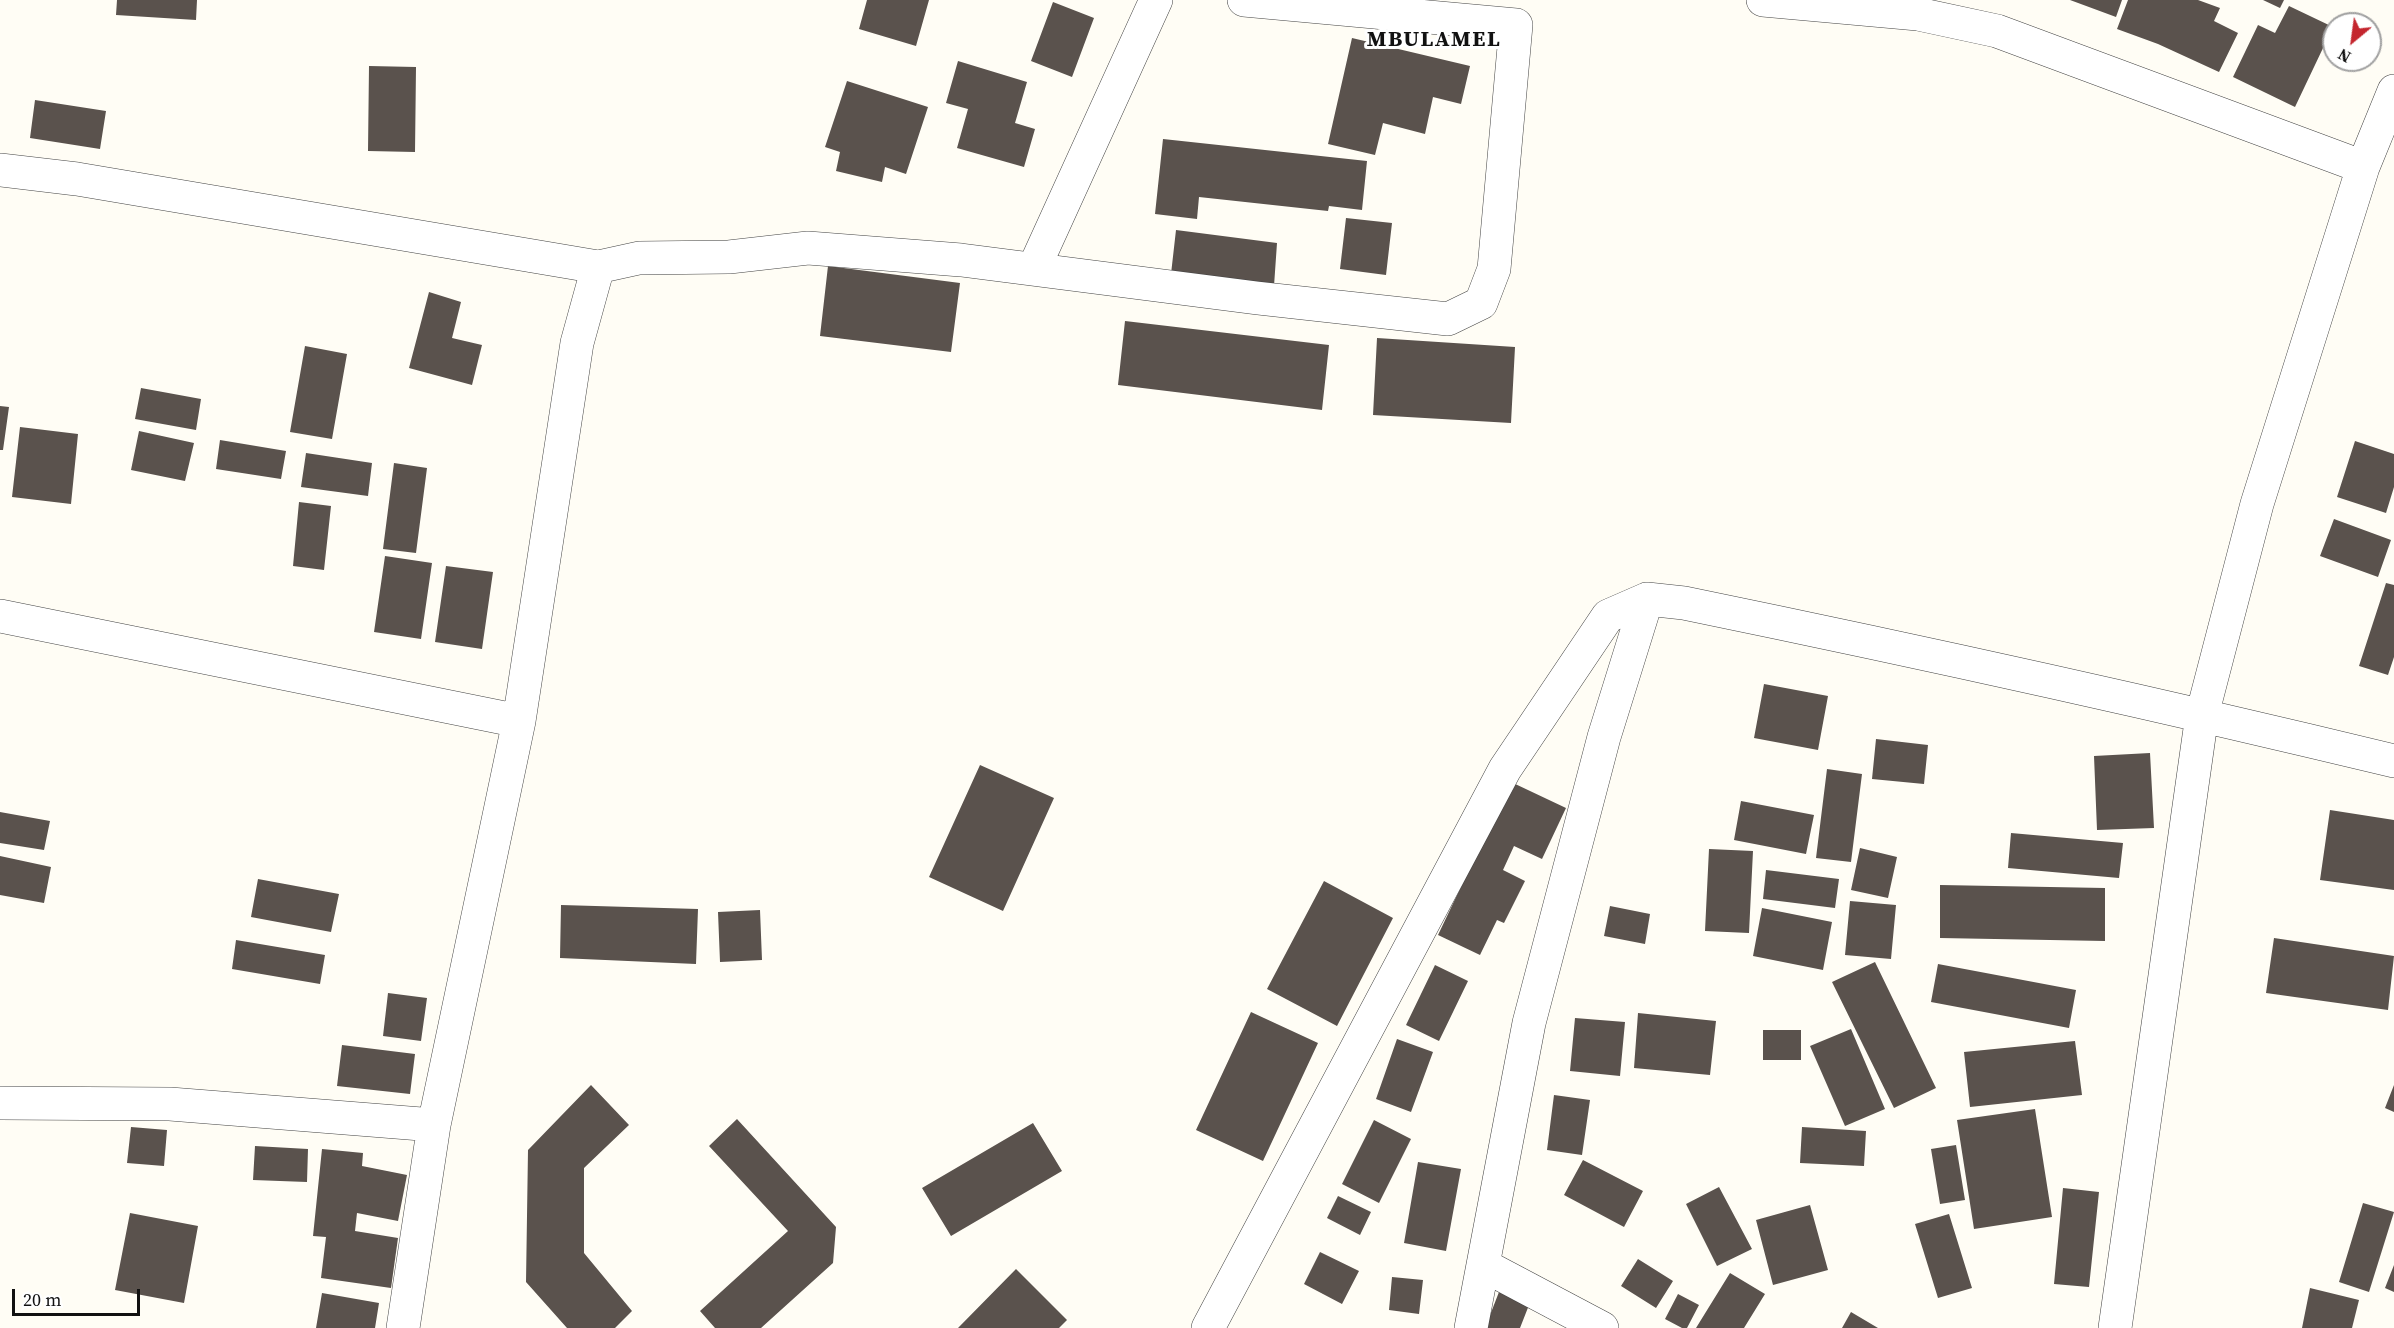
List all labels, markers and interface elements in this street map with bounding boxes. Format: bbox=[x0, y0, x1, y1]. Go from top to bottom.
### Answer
north arrow bbox=[2322, 12, 2382, 72]
district label: MBULAMEL bbox=[1367, 27, 1501, 53]
text: N bbox=[2334, 44, 2355, 68]
scale bar bbox=[15, 1277, 142, 1315]
text: 20 m bbox=[23, 1287, 61, 1312]

